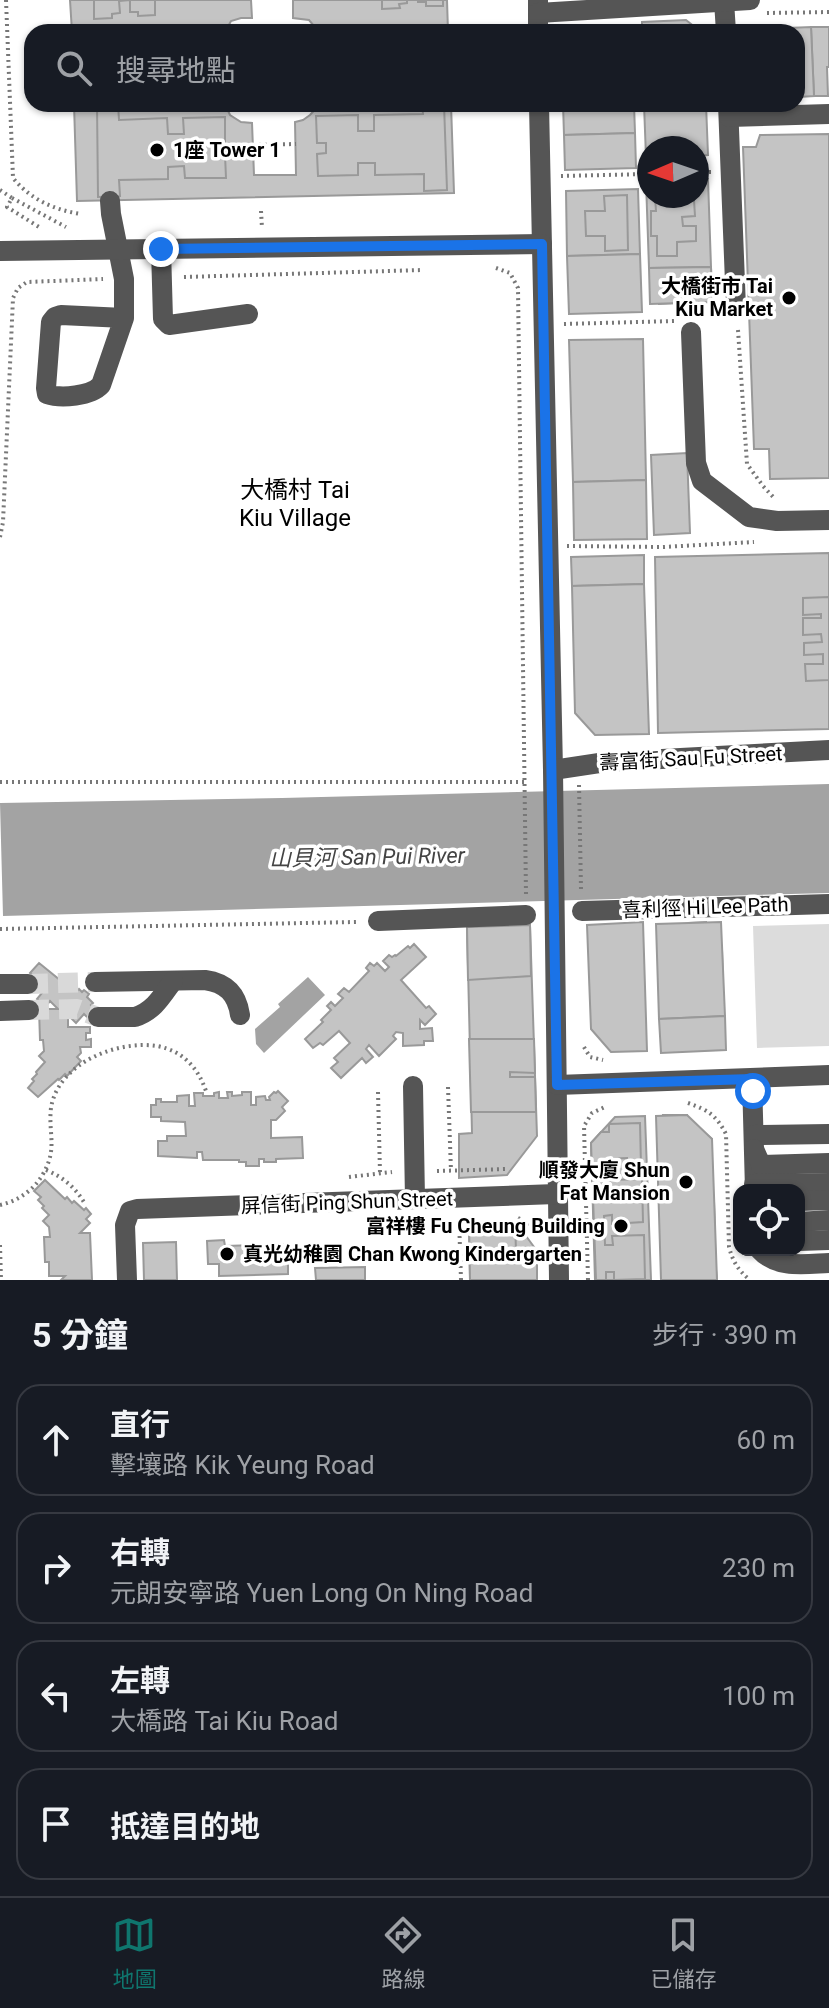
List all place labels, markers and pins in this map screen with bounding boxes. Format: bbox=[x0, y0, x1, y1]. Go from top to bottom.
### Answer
place label: 1座 Tower 1 bbox=[173, 138, 281, 162]
marker: 1座 Tower 1 bbox=[148, 141, 166, 159]
place label: 大橋街市 Tai Kiu Market bbox=[661, 274, 773, 321]
marker: 大橋街市 Tai Kiu Market bbox=[780, 289, 798, 307]
place label: 順發大廈 Shun Fat Mansion bbox=[539, 1158, 670, 1205]
marker: 順發大廈 Shun Fat Mansion bbox=[677, 1173, 695, 1191]
place label: 富祥樓 Fu Cheung Building bbox=[365, 1214, 605, 1238]
marker: 富祥樓 Fu Cheung Building bbox=[612, 1217, 630, 1235]
place label: 真光幼稚園 Chan Kwong Kindergarten bbox=[243, 1242, 582, 1266]
marker: 真光幼稚園 Chan Kwong Kindergarten bbox=[218, 1245, 236, 1263]

